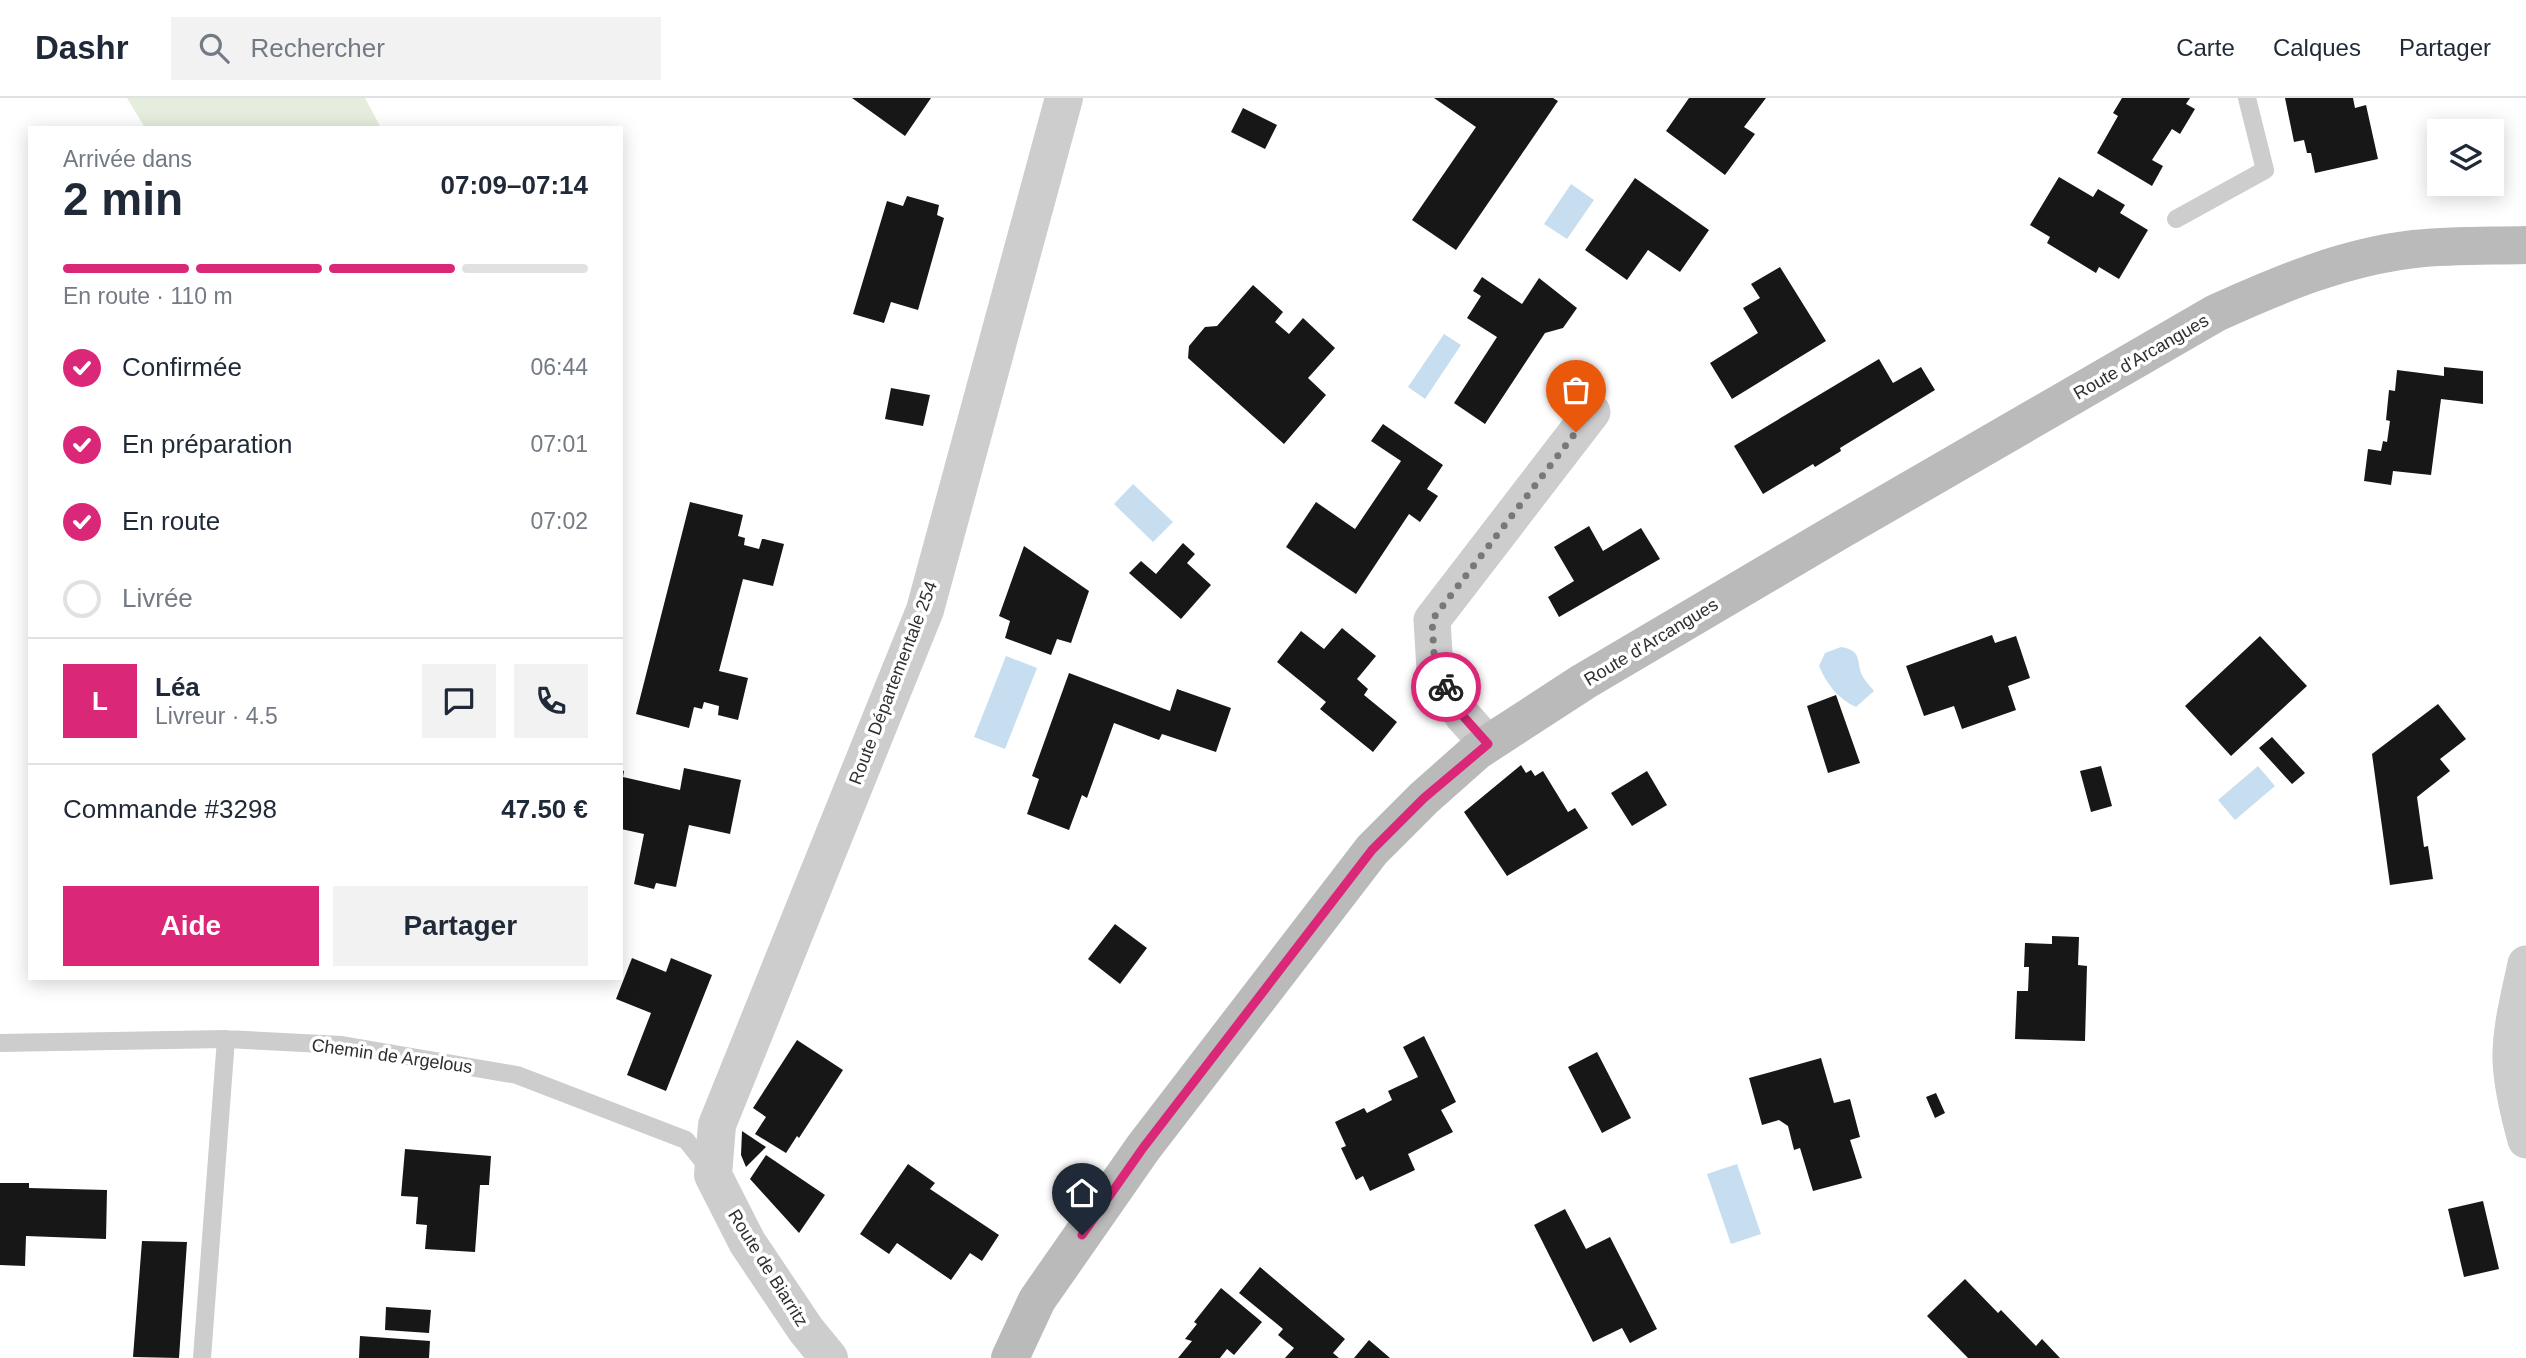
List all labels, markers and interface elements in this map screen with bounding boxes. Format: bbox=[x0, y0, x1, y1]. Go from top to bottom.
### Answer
search box bbox=[171, 17, 661, 80]
text: Dashr bbox=[35, 29, 129, 66]
icon: search bbox=[195, 29, 233, 67]
text: Rechercher bbox=[251, 33, 385, 63]
text: Carte bbox=[2176, 34, 2235, 61]
text: Calques bbox=[2273, 34, 2361, 61]
text: Partager bbox=[2399, 34, 2491, 61]
map controls bbox=[2427, 119, 2504, 196]
button: layers bbox=[2427, 119, 2504, 196]
text: Arrivée dans bbox=[63, 146, 192, 172]
text: 07:09–07:14 bbox=[441, 170, 588, 200]
text: 2 min bbox=[63, 173, 183, 225]
text: En route · 110 m bbox=[63, 283, 233, 309]
street label: Route d'Arcangues bbox=[2070, 310, 2212, 404]
icon: check bbox=[63, 349, 101, 387]
text: Confirmée bbox=[122, 352, 242, 382]
text: 06:44 bbox=[530, 354, 588, 380]
pin bbox=[1546, 360, 1606, 432]
icon: bag bbox=[1557, 371, 1595, 409]
icon: check bbox=[63, 426, 101, 464]
text: En préparation bbox=[122, 429, 293, 459]
text: 07:01 bbox=[530, 431, 588, 457]
icon: check bbox=[63, 503, 101, 541]
text: En route bbox=[122, 506, 220, 536]
text: 07:02 bbox=[530, 508, 588, 534]
street label: Route Départementale 254 bbox=[845, 579, 941, 787]
text: Livrée bbox=[122, 583, 193, 613]
street label: Route d'Arcangues bbox=[1580, 594, 1722, 690]
courier bbox=[1411, 652, 1481, 722]
button: chat bbox=[422, 664, 496, 738]
button: phone bbox=[514, 664, 588, 738]
icon: bike bbox=[1427, 668, 1465, 706]
text: Léa bbox=[155, 672, 200, 702]
text: L bbox=[92, 686, 108, 716]
text: Livreur · 4.5 bbox=[155, 703, 278, 729]
text: Commande #3298 bbox=[63, 794, 277, 824]
text: 47.50 € bbox=[501, 794, 588, 824]
button: Aide bbox=[63, 886, 319, 966]
button: Partager bbox=[333, 886, 588, 966]
street label: Chemin de Argelous bbox=[310, 1035, 474, 1077]
pin bbox=[1052, 1163, 1112, 1235]
icon: home bbox=[1063, 1174, 1101, 1212]
street label: Route de Biarritz bbox=[724, 1206, 812, 1330]

